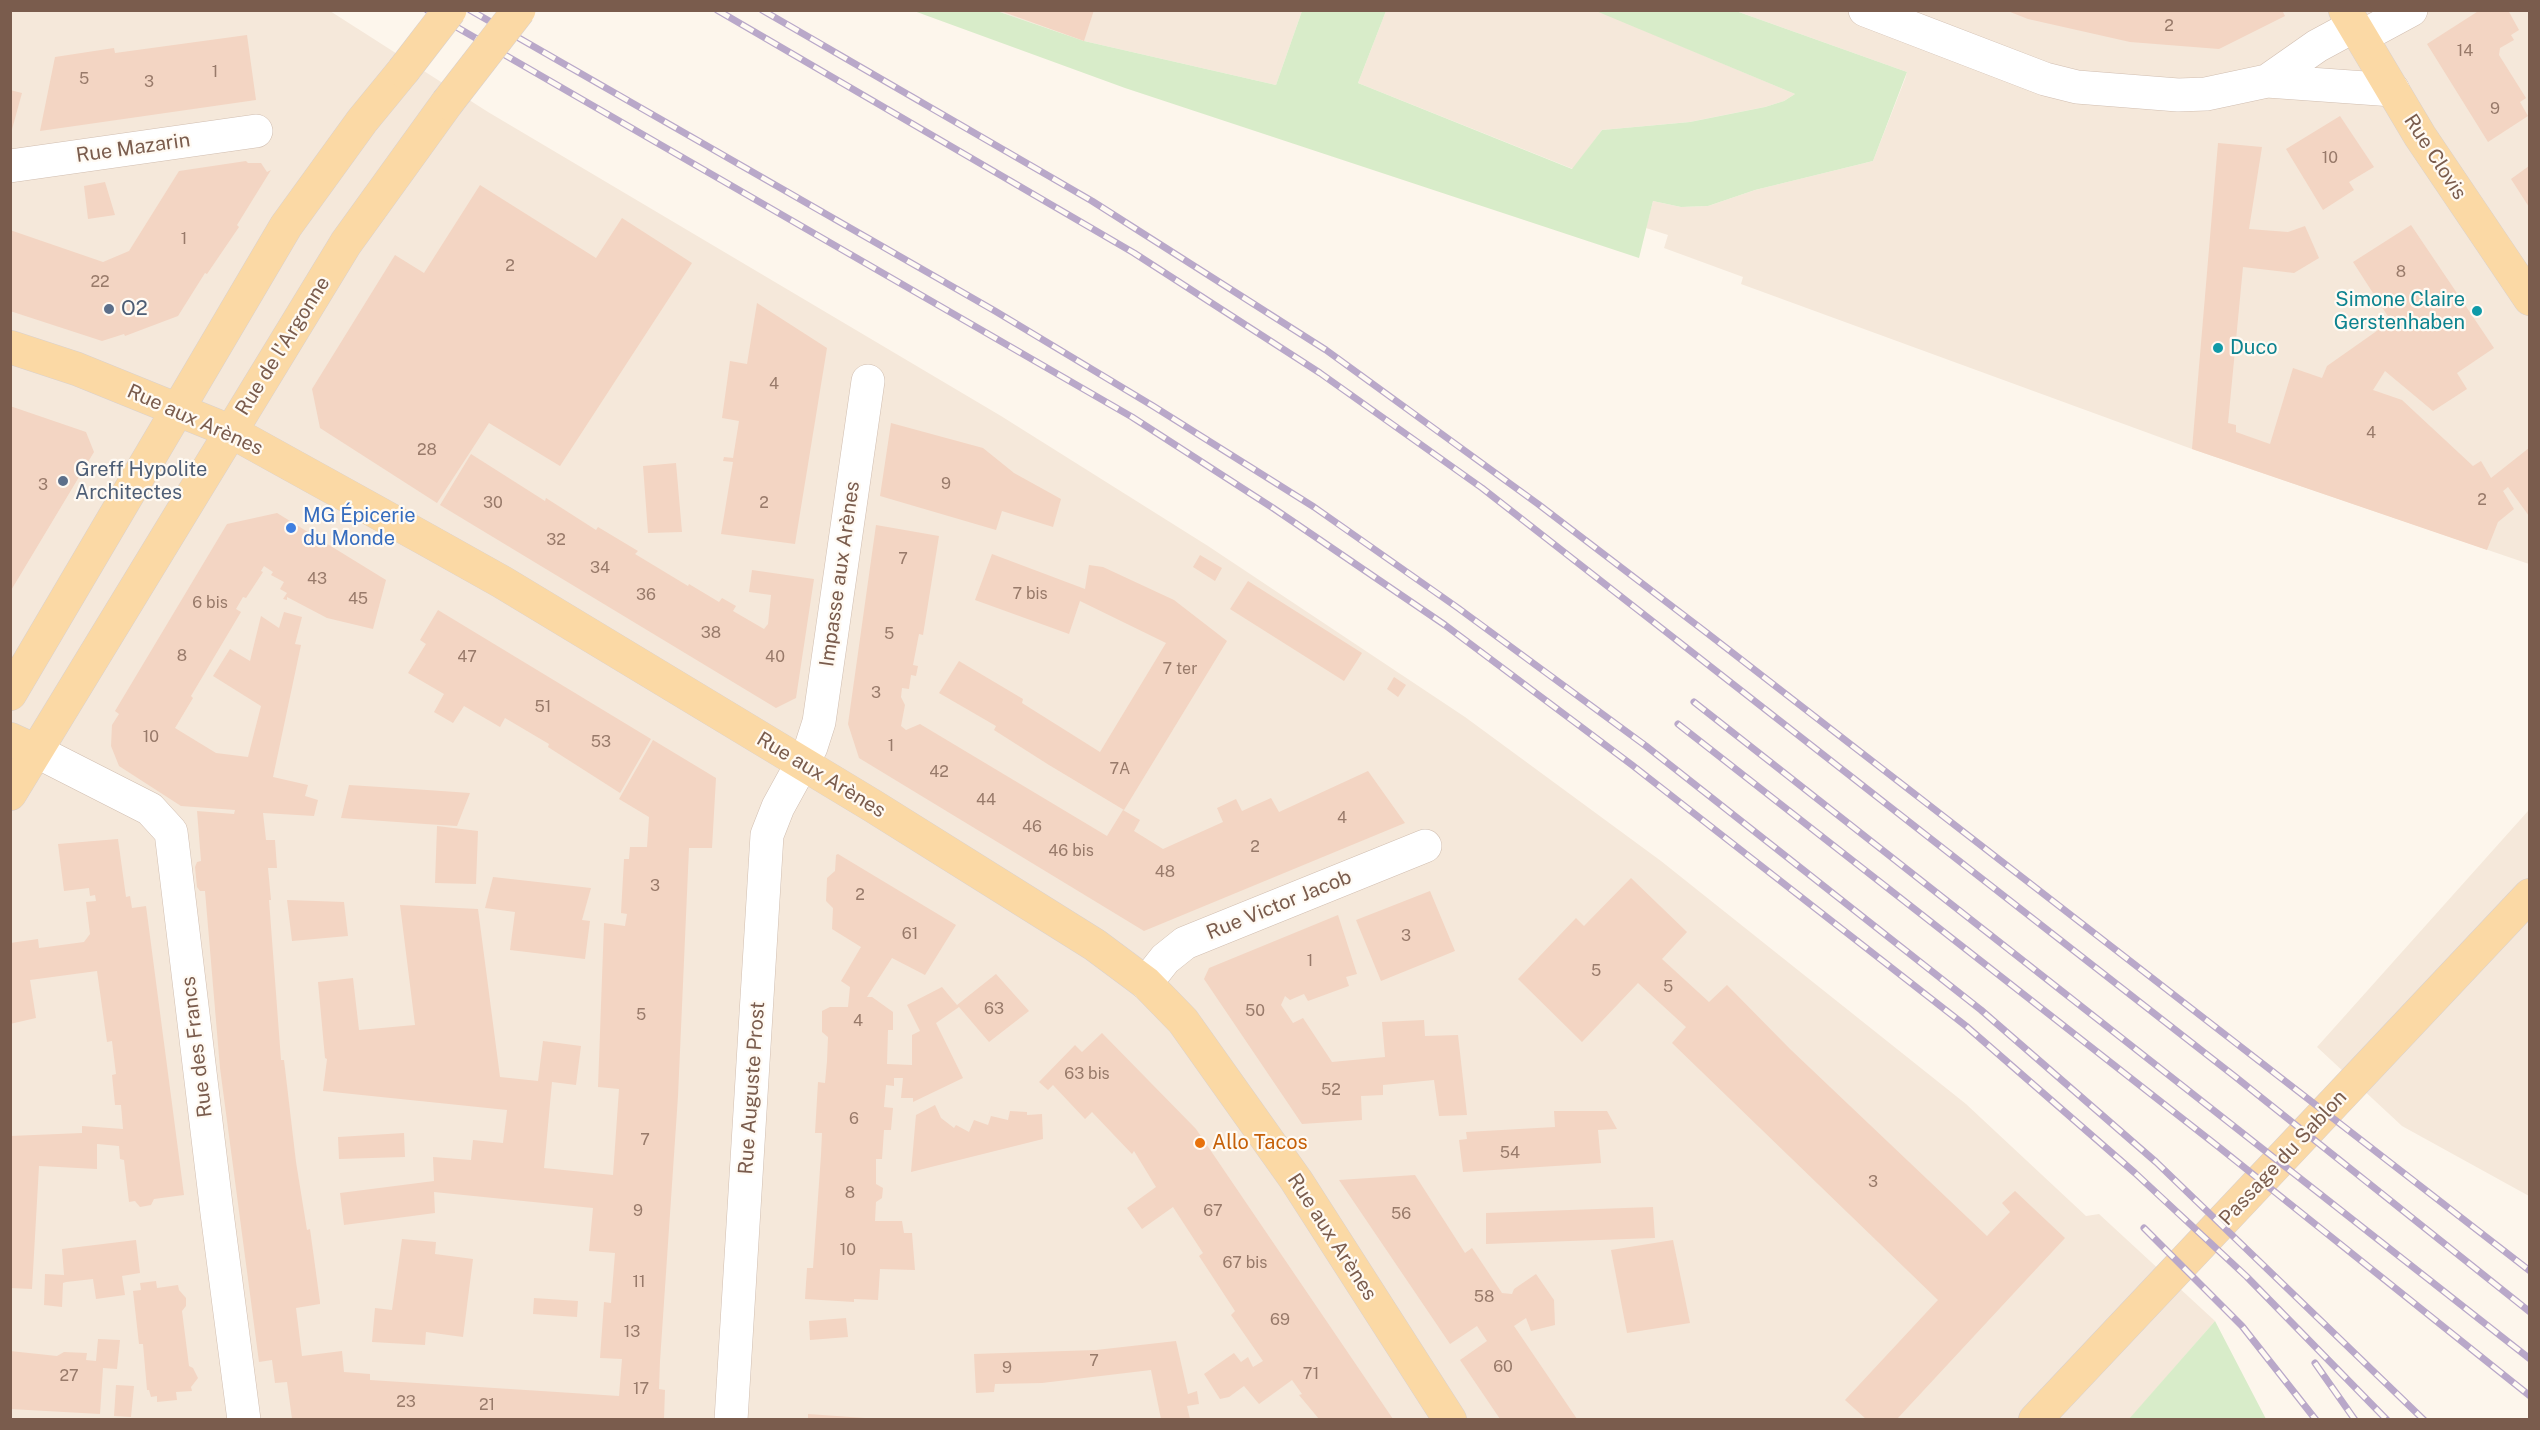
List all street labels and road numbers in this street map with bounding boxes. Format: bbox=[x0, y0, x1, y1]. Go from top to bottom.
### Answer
street label: Rue Clovis bbox=[2399, 110, 2471, 204]
street label: Rue Mazarin bbox=[74, 128, 192, 168]
street label: Rue de l'Argonne bbox=[231, 272, 335, 420]
street label: Rue aux Arènes bbox=[123, 379, 267, 461]
street label: Impasse aux Arènes bbox=[815, 480, 865, 668]
street label: Rue aux Arènes bbox=[752, 727, 890, 823]
street label: Rue Victor Jacob bbox=[1203, 865, 1355, 945]
street label: Rue des Francs bbox=[176, 975, 218, 1119]
street label: Rue Auguste Prost bbox=[734, 1001, 770, 1175]
street label: Passage du Sablon bbox=[2214, 1085, 2352, 1231]
street label: Rue aux Arènes bbox=[1282, 1169, 1382, 1305]

